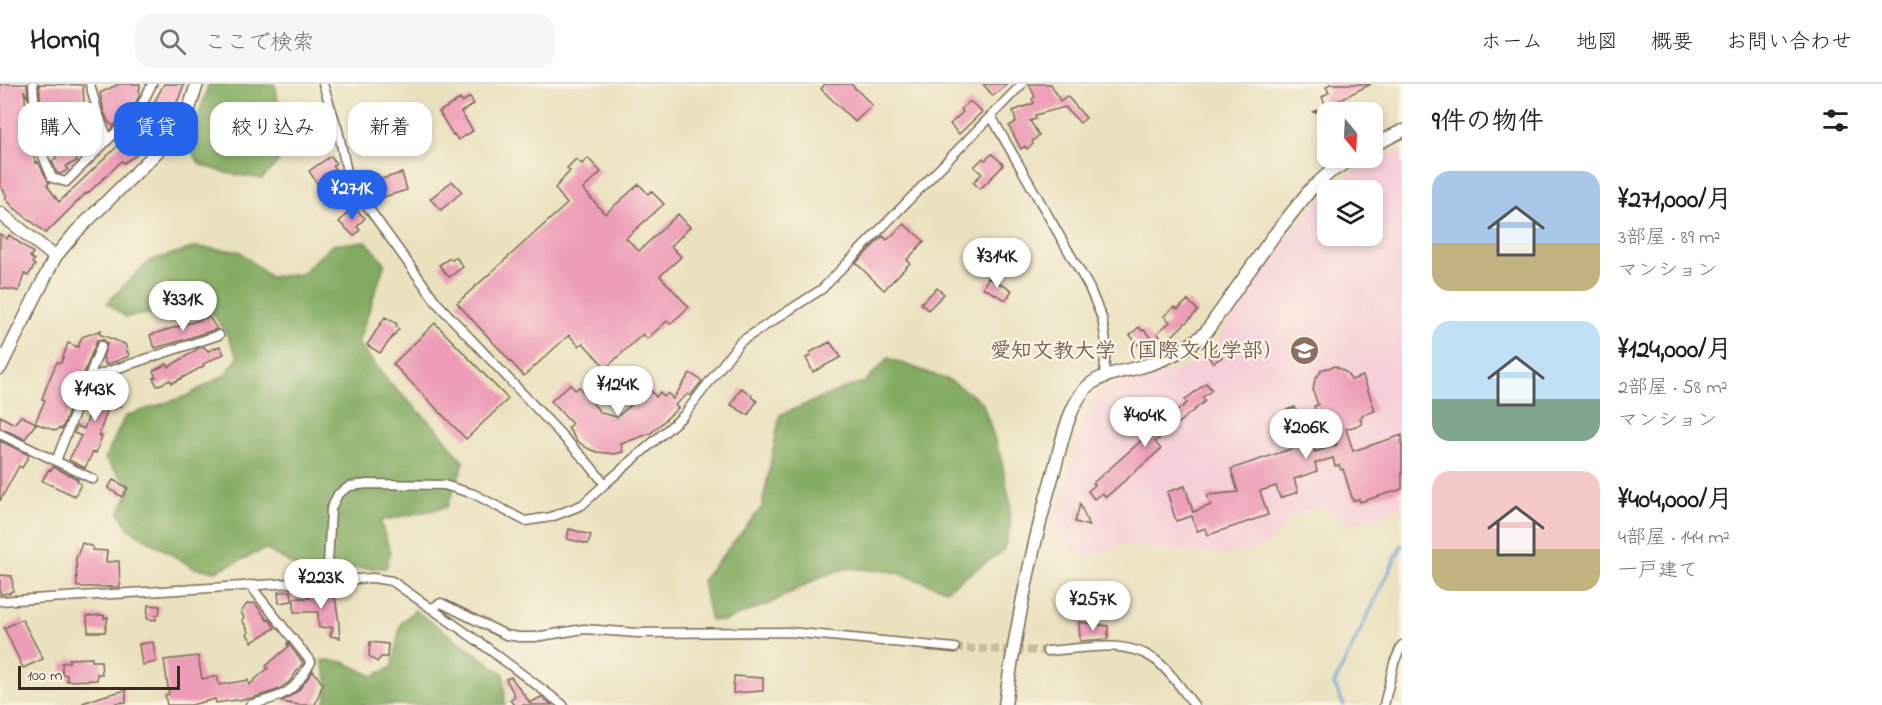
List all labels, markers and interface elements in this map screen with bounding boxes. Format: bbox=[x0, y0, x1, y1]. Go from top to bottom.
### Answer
search box bbox=[135, 14, 555, 68]
text: Homiq bbox=[30, 21, 99, 62]
icon: search bbox=[156, 25, 189, 58]
text: ここで検索 bbox=[204, 28, 314, 60]
text: ホーム bbox=[1481, 28, 1543, 58]
text: 地図 bbox=[1576, 28, 1618, 58]
text: 概要 bbox=[1651, 28, 1693, 58]
text: お問い合わせ bbox=[1726, 28, 1852, 58]
chip: 購入 bbox=[18, 102, 102, 156]
chip: 賃貸 bbox=[114, 102, 198, 156]
chip: 絞り込み bbox=[210, 102, 336, 156]
chip: 新着 bbox=[348, 102, 432, 156]
north arrow bbox=[1317, 102, 1383, 168]
map controls bbox=[1317, 102, 1383, 246]
text: 9件の物件 bbox=[1432, 104, 1544, 142]
icon: filters bbox=[1819, 104, 1852, 137]
pin: ¥271K bbox=[310, 170, 394, 221]
text: ¥271K bbox=[331, 175, 373, 204]
button: layers bbox=[1317, 180, 1383, 246]
text: ¥271,000/月 bbox=[1618, 182, 1732, 220]
icon: home bbox=[1480, 195, 1552, 267]
text: 3部屋 · 89 m² bbox=[1618, 224, 1721, 253]
pin: ¥314K bbox=[955, 238, 1039, 289]
text: ¥314K bbox=[977, 243, 1017, 272]
text: マンション bbox=[1618, 257, 1717, 286]
pin: ¥331K bbox=[141, 281, 225, 332]
text: ¥331K bbox=[163, 286, 203, 315]
text: ¥124,000/月 bbox=[1618, 332, 1732, 370]
school or university icon: 愛知文教大学（国際文化学部） bbox=[1289, 334, 1321, 366]
place label: 愛知文教大学（国際文化学部） bbox=[990, 337, 1284, 367]
icon: home bbox=[1480, 345, 1552, 417]
pin: ¥124K bbox=[576, 366, 660, 417]
pin: ¥143K bbox=[53, 371, 137, 422]
text: ¥124K bbox=[597, 371, 639, 400]
text: 2部屋 · 58 m² bbox=[1618, 374, 1728, 403]
text: ¥143K bbox=[75, 376, 115, 405]
pin: ¥404K bbox=[1103, 397, 1187, 448]
text: ¥404K bbox=[1124, 402, 1166, 431]
text: マンション bbox=[1618, 407, 1717, 436]
pin: ¥206K bbox=[1264, 409, 1348, 460]
text: ¥206K bbox=[1284, 414, 1328, 443]
text: ¥404,000/月 bbox=[1618, 482, 1733, 520]
icon: home bbox=[1480, 495, 1552, 567]
text: 4部屋 · 144 m² bbox=[1618, 524, 1730, 553]
text: 一戸建て bbox=[1618, 557, 1698, 586]
pin: ¥223K bbox=[279, 559, 363, 610]
text: ¥223K bbox=[298, 564, 344, 593]
pin: ¥257K bbox=[1051, 581, 1135, 632]
text: ¥257K bbox=[1069, 586, 1117, 615]
scale bar bbox=[18, 663, 180, 690]
text: 100 m bbox=[27, 664, 62, 688]

